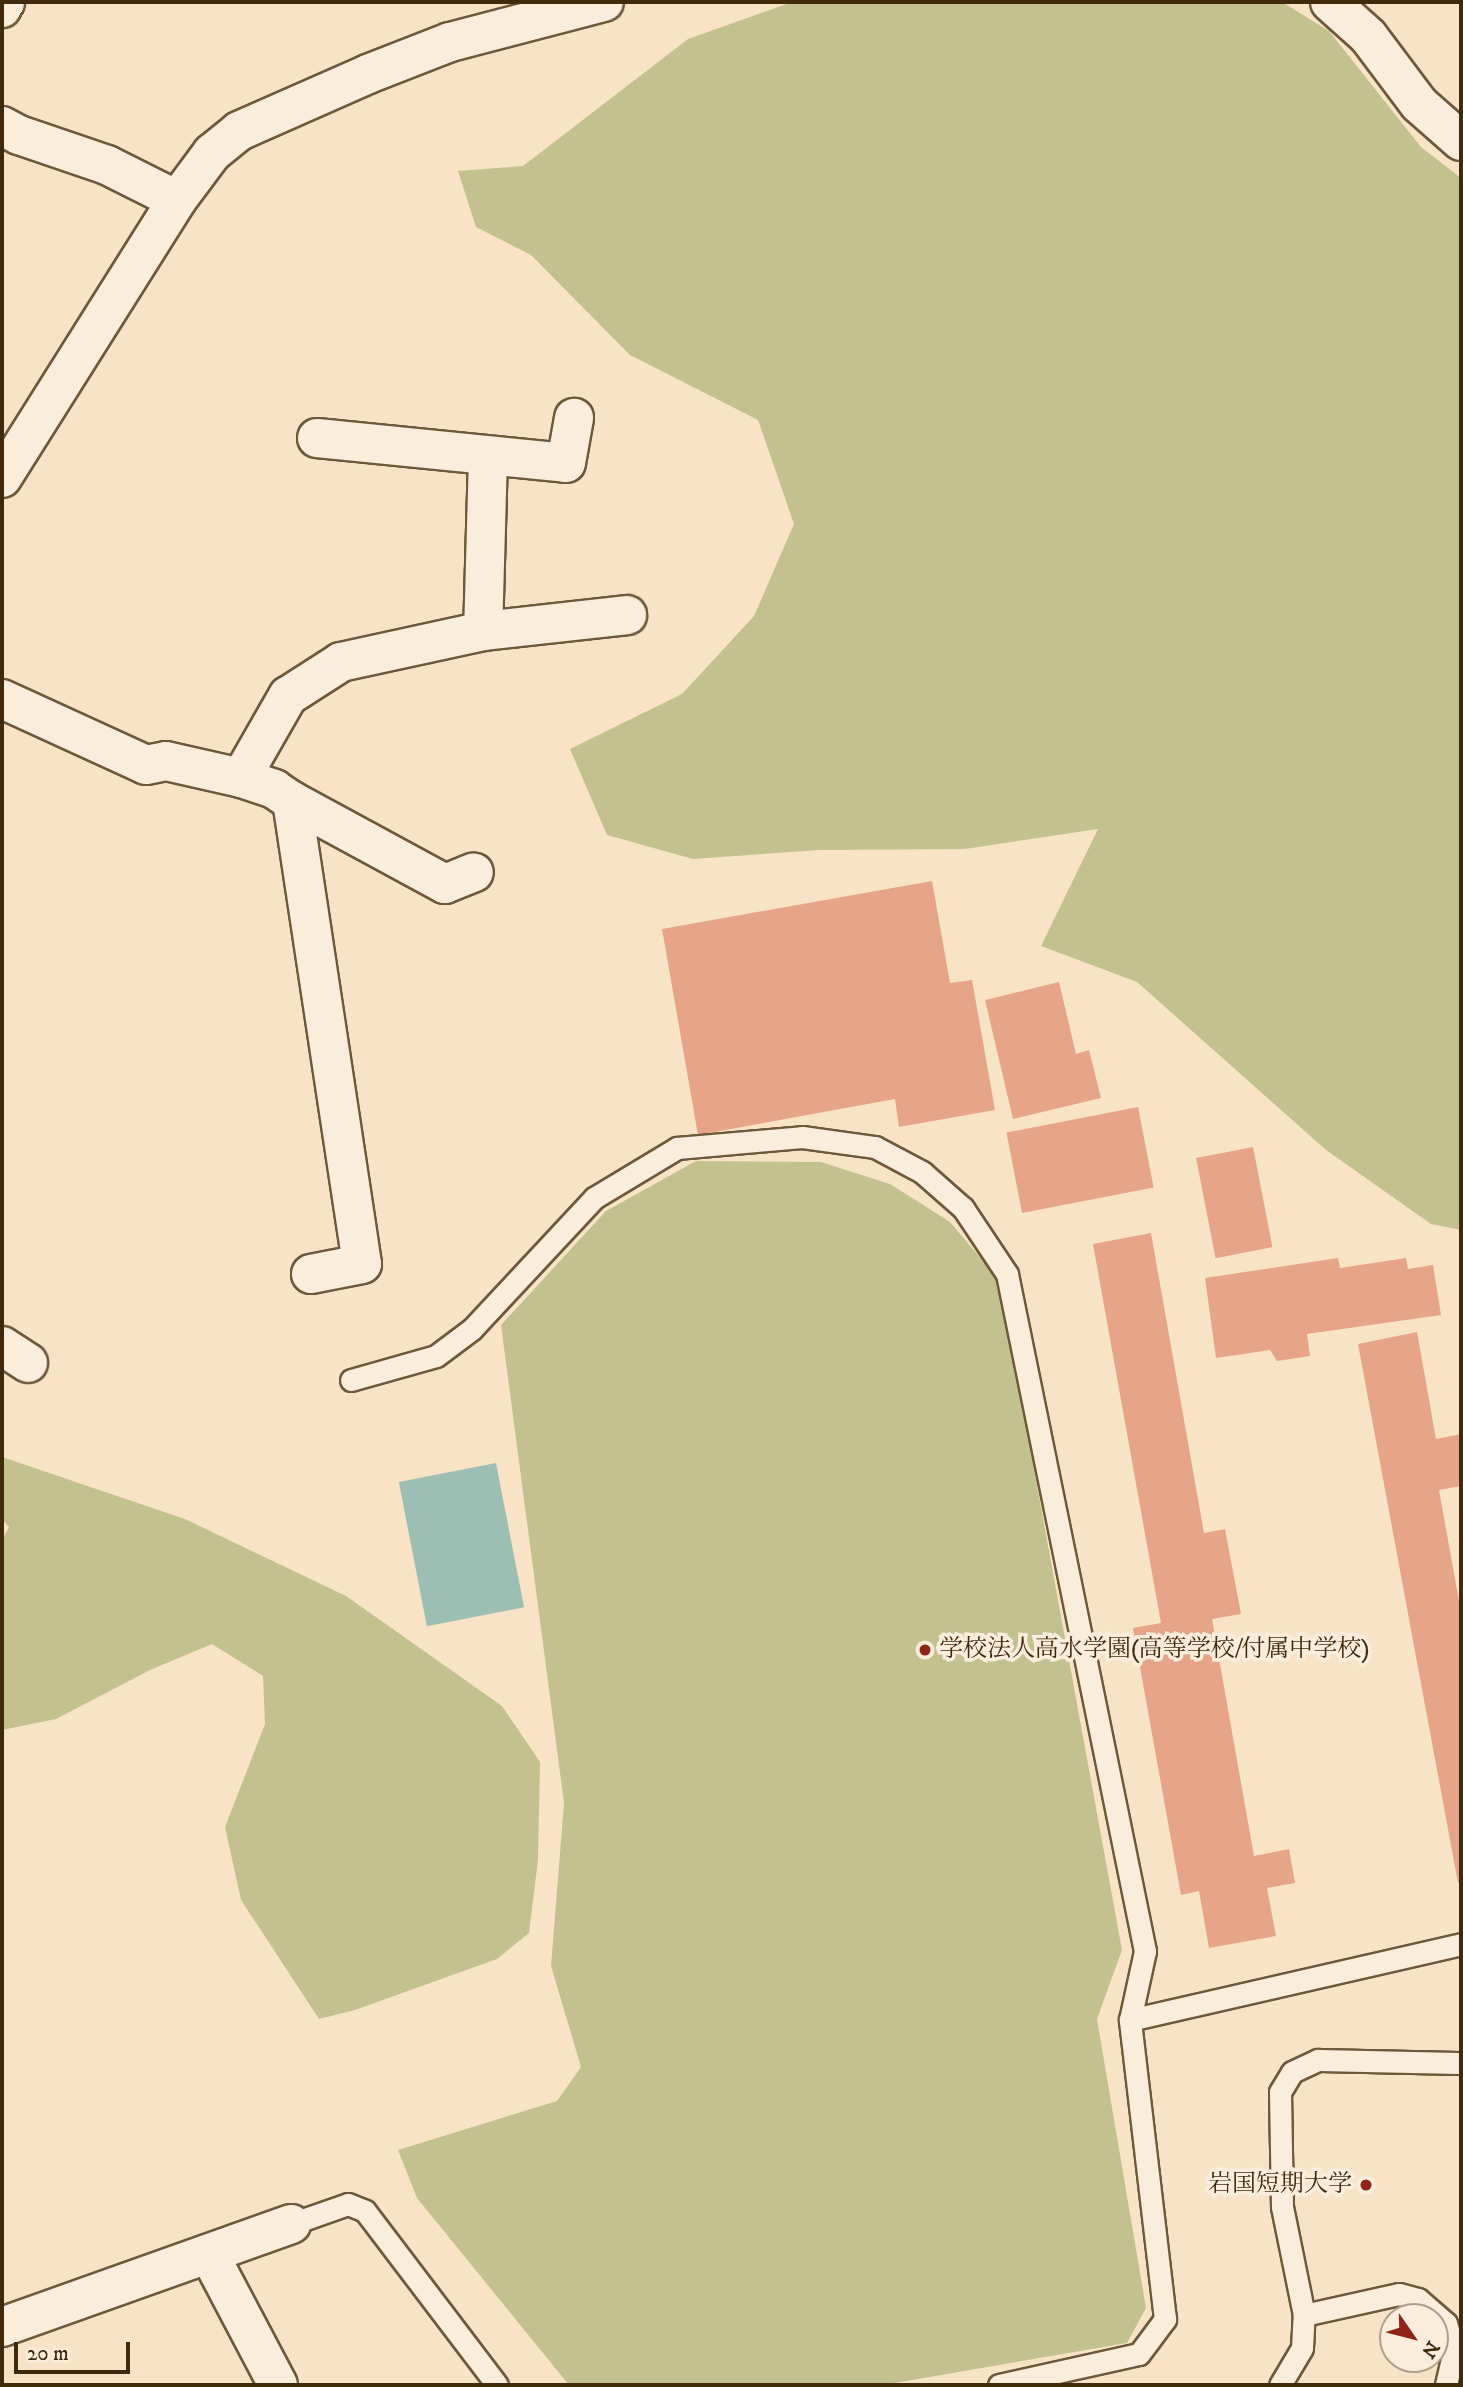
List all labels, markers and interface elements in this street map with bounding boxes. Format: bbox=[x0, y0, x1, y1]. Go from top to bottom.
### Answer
place label: 学校法人高水学園(高等学校/付属中学校) bbox=[939, 1636, 1370, 1664]
marker: 学校法人高水学園(高等学校/付属中学校) bbox=[917, 1642, 933, 1658]
place label: 岩国短期大学 bbox=[1208, 2171, 1352, 2199]
marker: 岩国短期大学 bbox=[1358, 2177, 1374, 2193]
north arrow bbox=[1379, 2303, 1449, 2373]
scale bar bbox=[18, 2328, 133, 2372]
text: N bbox=[1416, 2336, 1444, 2362]
text: 20 m bbox=[27, 2341, 69, 2367]

